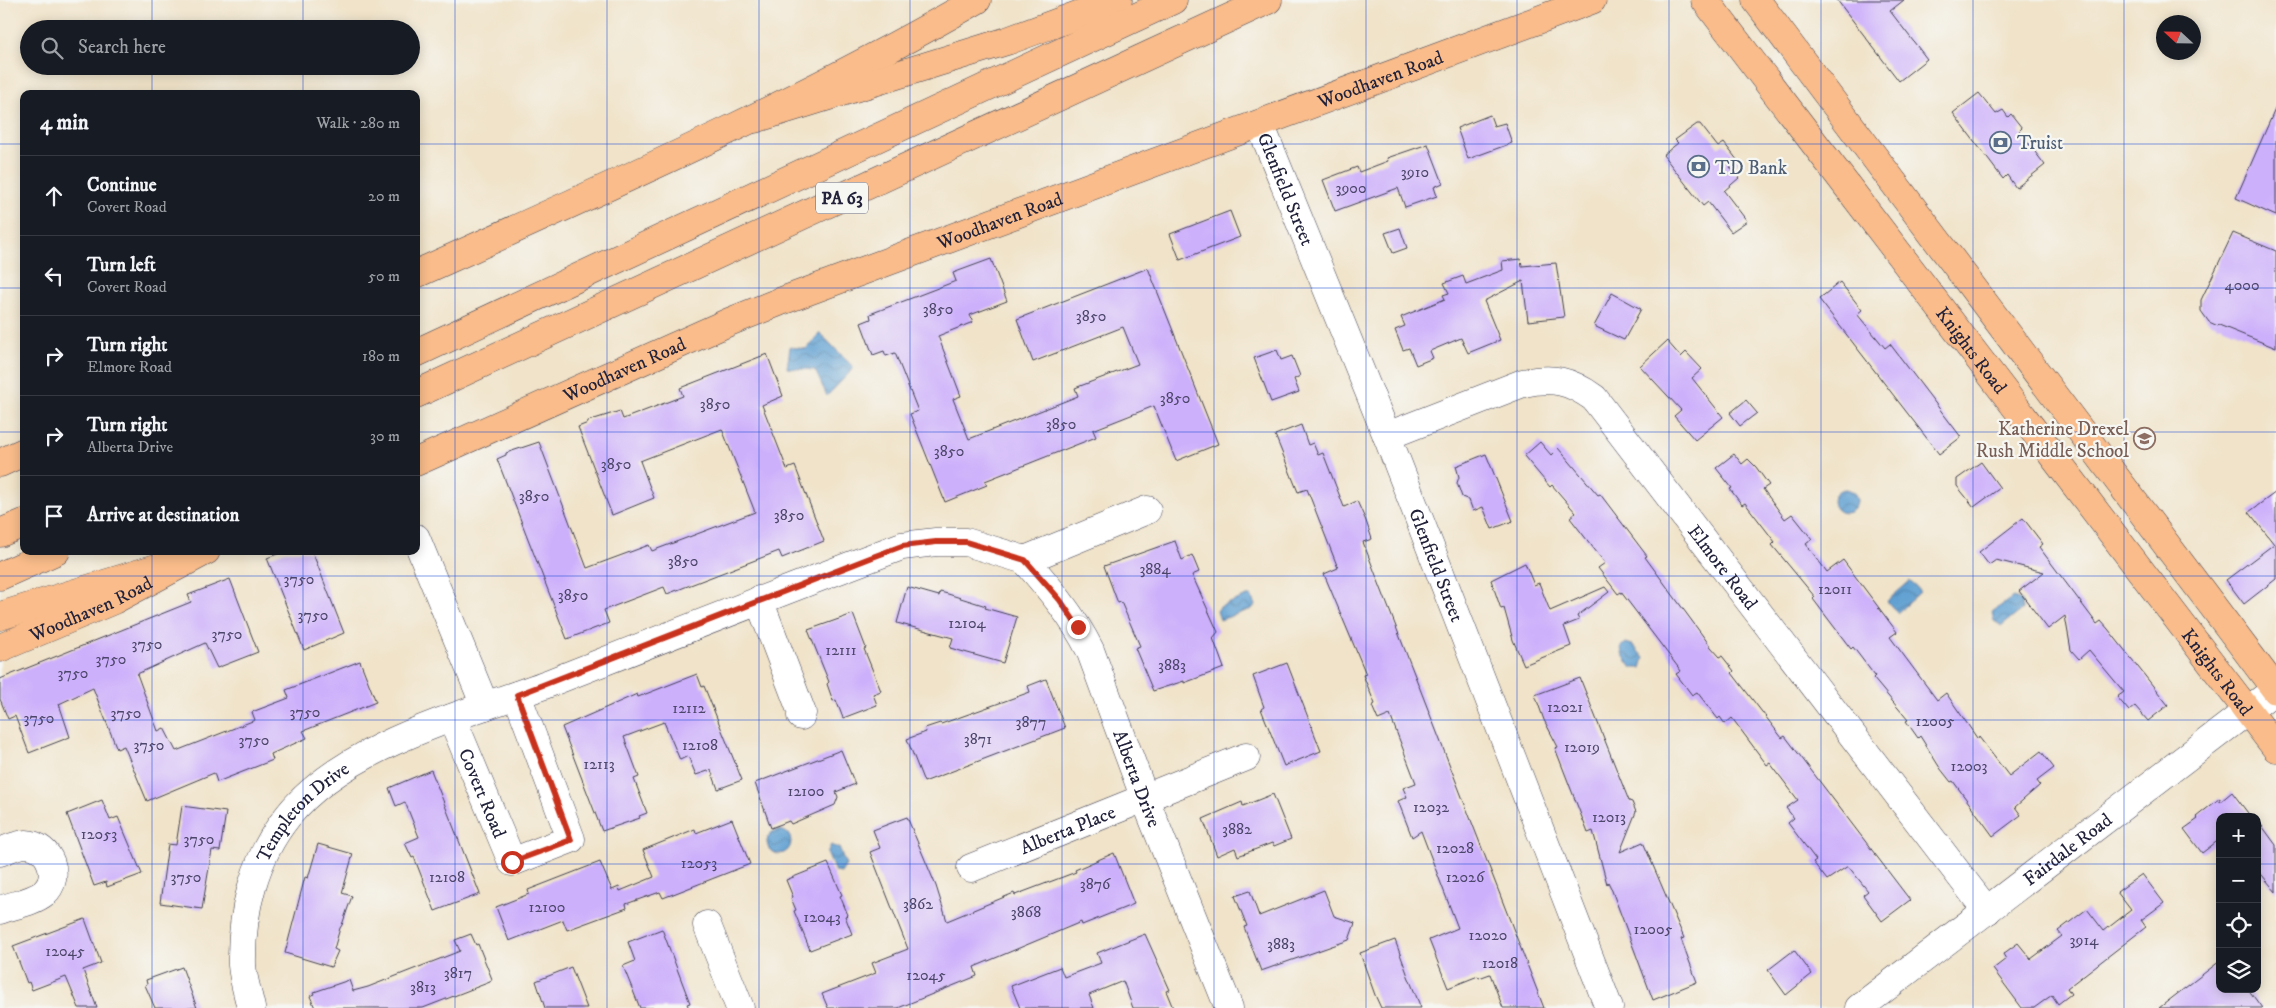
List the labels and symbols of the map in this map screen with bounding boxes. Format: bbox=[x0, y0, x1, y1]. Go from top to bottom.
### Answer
north arrow bbox=[2156, 15, 2201, 60]
street label: Woodhaven Road bbox=[1314, 46, 1447, 114]
street label: Glenfield Street bbox=[1252, 130, 1318, 249]
bank icon: Truist bbox=[1989, 130, 2013, 154]
place label: Truist bbox=[2017, 132, 2063, 155]
bank icon: TD Bank bbox=[1687, 155, 1711, 179]
place label: TD Bank bbox=[1715, 157, 1788, 180]
house number: 3910 bbox=[1401, 162, 1429, 182]
house number: 3900 bbox=[1335, 178, 1367, 198]
road number: PA 63 bbox=[816, 182, 868, 214]
street label: Woodhaven Road bbox=[933, 188, 1066, 256]
house number: 4000 bbox=[2224, 275, 2260, 295]
house number: 3850 bbox=[923, 299, 953, 319]
street label: Knights Road bbox=[1930, 303, 2012, 399]
house number: 3850 bbox=[1076, 306, 1106, 326]
street label: Woodhaven Road bbox=[559, 333, 690, 408]
house number: 3850 bbox=[1160, 388, 1190, 408]
house number: 3850 bbox=[700, 394, 730, 414]
house number: 3850 bbox=[1046, 414, 1076, 434]
place label: Katherine Drexel Rush Middle School bbox=[1976, 418, 2129, 463]
school or university icon: Katherine Drexel Rush Middle School bbox=[2133, 427, 2157, 451]
house number: 3850 bbox=[934, 441, 964, 461]
house number: 3850 bbox=[601, 454, 631, 474]
house number: 3850 bbox=[519, 486, 549, 506]
house number: 3850 bbox=[774, 505, 804, 525]
street label: Glenfield Street bbox=[1403, 505, 1468, 625]
street label: Elmore Road bbox=[1682, 521, 1762, 615]
house number: 3850 bbox=[668, 551, 698, 571]
house number: 3884 bbox=[1139, 559, 1171, 579]
house number: 3750 bbox=[284, 569, 314, 589]
street label: Woodhaven Road bbox=[26, 572, 157, 648]
house number: 12011 bbox=[1818, 579, 1852, 599]
house number: 3850 bbox=[558, 585, 588, 605]
house number: 3750 bbox=[298, 605, 328, 625]
house number: 12104 bbox=[948, 613, 986, 633]
route end bbox=[1067, 616, 1090, 639]
house number: 3750 bbox=[212, 624, 242, 644]
street label: Knights Road bbox=[2176, 625, 2257, 721]
house number: 3750 bbox=[132, 634, 162, 654]
house number: 12111 bbox=[825, 640, 857, 660]
house number: 3750 bbox=[96, 649, 126, 669]
house number: 3883 bbox=[1158, 655, 1186, 675]
house number: 3750 bbox=[58, 663, 88, 683]
house number: 12021 bbox=[1547, 697, 1583, 717]
house number: 12112 bbox=[672, 698, 706, 718]
house number: 3750 bbox=[290, 702, 320, 722]
house number: 3750 bbox=[111, 703, 141, 723]
house number: 3750 bbox=[24, 708, 54, 728]
house number: 12005 bbox=[1916, 711, 1955, 731]
house number: 3877 bbox=[1016, 712, 1046, 732]
street label: Alberta Drive bbox=[1107, 727, 1165, 831]
house number: 3871 bbox=[964, 729, 992, 749]
house number: 3750 bbox=[239, 730, 269, 750]
house number: 3750 bbox=[134, 735, 164, 755]
house number: 12108 bbox=[682, 735, 718, 755]
house number: 12019 bbox=[1564, 737, 1600, 757]
street label: Covert Road bbox=[453, 745, 511, 842]
house number: 12113 bbox=[583, 754, 615, 774]
house number: 12003 bbox=[1951, 756, 1987, 776]
street label: Templeton Drive bbox=[252, 757, 354, 866]
house number: 12100 bbox=[788, 781, 824, 801]
house number: 12032 bbox=[1413, 797, 1449, 817]
street label: Alberta Place bbox=[1017, 801, 1119, 860]
house number: 12013 bbox=[1592, 807, 1626, 827]
street label: Fairdale Road bbox=[2019, 808, 2117, 891]
house number: 3882 bbox=[1222, 819, 1252, 839]
house number: 12053 bbox=[81, 824, 117, 844]
house number: 3750 bbox=[184, 829, 214, 849]
house number: 12028 bbox=[1436, 838, 1474, 858]
route start bbox=[501, 851, 524, 874]
house number: 12053 bbox=[681, 853, 717, 873]
house number: 3750 bbox=[171, 867, 201, 887]
house number: 12108 bbox=[429, 867, 465, 887]
house number: 12026 bbox=[1446, 867, 1485, 887]
house number: 3876 bbox=[1080, 874, 1111, 894]
house number: 3862 bbox=[903, 894, 933, 914]
house number: 12100 bbox=[529, 897, 565, 917]
house number: 3868 bbox=[1011, 902, 1041, 922]
house number: 12043 bbox=[803, 907, 841, 927]
house number: 12005 bbox=[1634, 919, 1673, 939]
house number: 12020 bbox=[1469, 925, 1507, 945]
house number: 3914 bbox=[2070, 930, 2099, 950]
house number: 3883 bbox=[1267, 934, 1295, 954]
house number: 12045 bbox=[45, 941, 85, 961]
house number: 12018 bbox=[1482, 953, 1518, 973]
house number: 3817 bbox=[444, 963, 472, 983]
house number: 12045 bbox=[906, 965, 946, 985]
house number: 3813 bbox=[410, 977, 436, 997]

